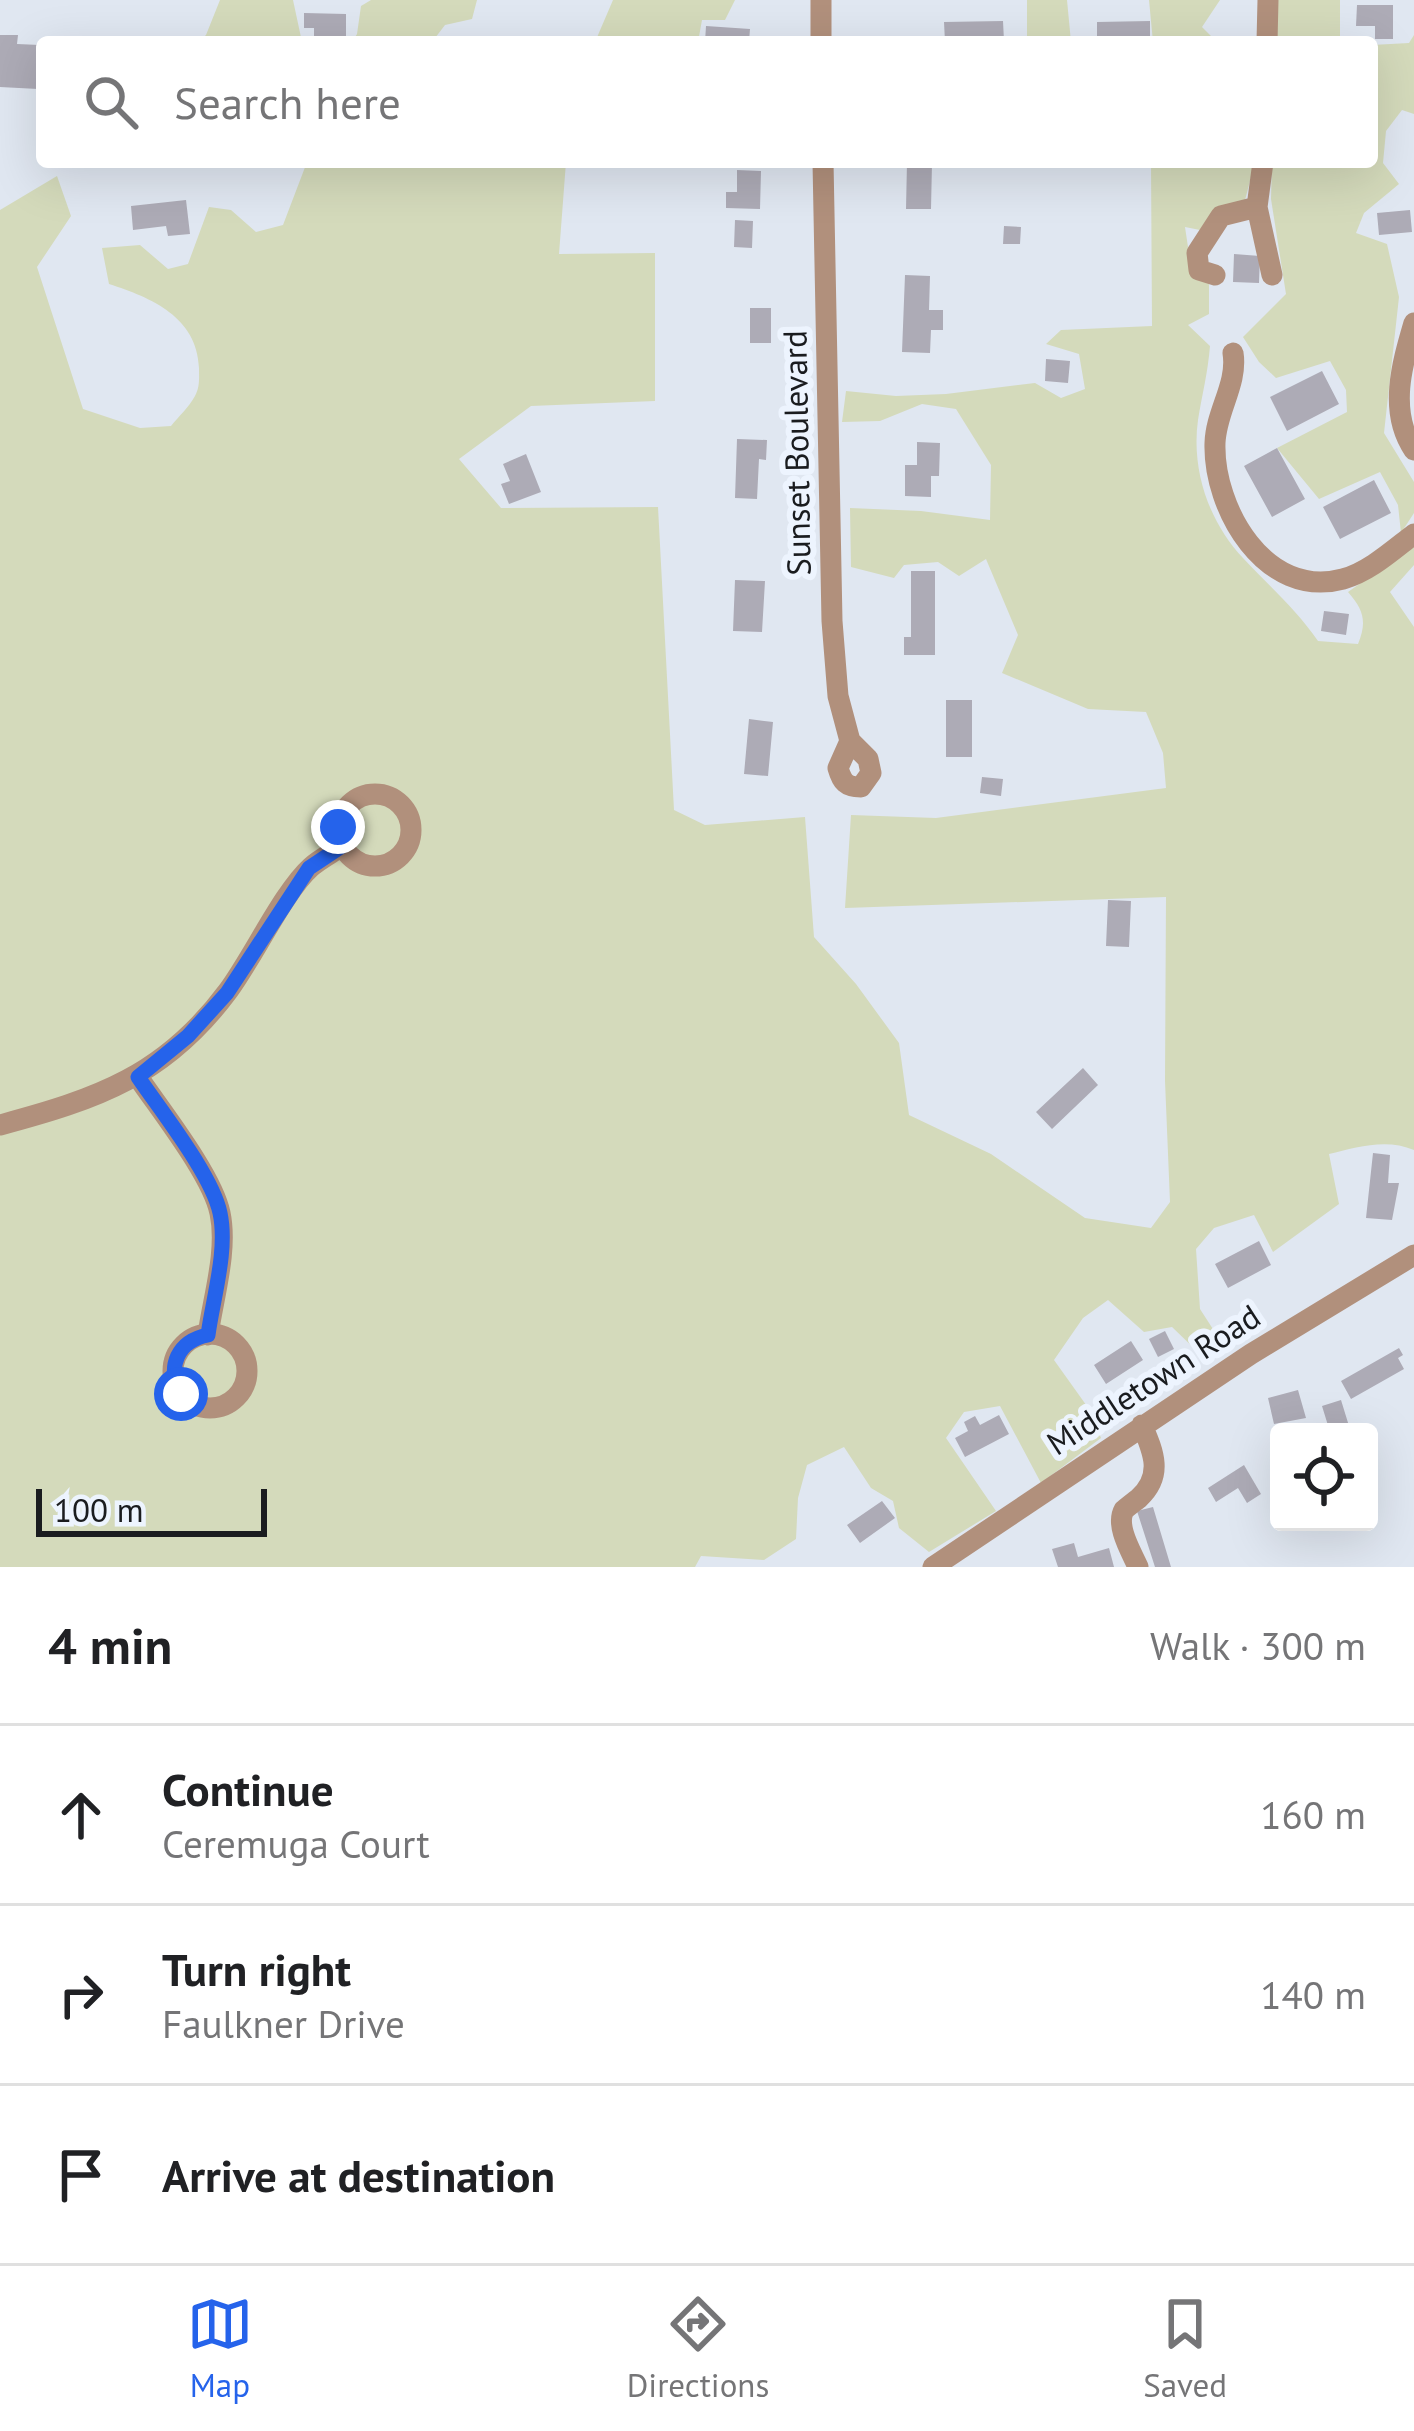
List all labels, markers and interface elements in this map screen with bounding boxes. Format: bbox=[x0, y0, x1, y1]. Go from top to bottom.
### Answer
search box bbox=[36, 36, 1378, 168]
icon: search bbox=[78, 69, 144, 135]
text: Search here bbox=[174, 73, 401, 131]
street label: Sunset Boulevard bbox=[772, 330, 820, 576]
route end bbox=[311, 800, 365, 854]
street label: Middletown Road bbox=[1038, 1294, 1268, 1464]
route start bbox=[154, 1367, 208, 1421]
map controls bbox=[1270, 1423, 1378, 1531]
button: locate bbox=[1270, 1423, 1378, 1531]
scale bar bbox=[36, 1483, 267, 1536]
text: 100 m bbox=[54, 1488, 144, 1531]
text: 4 min bbox=[48, 1612, 172, 1678]
text: Walk · 300 m bbox=[1150, 1620, 1366, 1671]
text: Continue bbox=[162, 1760, 334, 1818]
icon: ahead bbox=[48, 1782, 114, 1848]
text: 160 m bbox=[1260, 1789, 1366, 1840]
text: Ceremuga Court bbox=[162, 1818, 430, 1869]
text: Turn right bbox=[162, 1940, 351, 1998]
icon: right bbox=[48, 1962, 114, 2028]
text: 140 m bbox=[1260, 1969, 1366, 2020]
text: Faulkner Drive bbox=[162, 1998, 405, 2049]
icon: arrive bbox=[48, 2142, 114, 2208]
text: Arrive at destination bbox=[162, 2146, 555, 2204]
tab: Map bbox=[187, 2291, 253, 2406]
tab: Directions bbox=[627, 2291, 769, 2406]
tab: Saved bbox=[1143, 2291, 1227, 2406]

